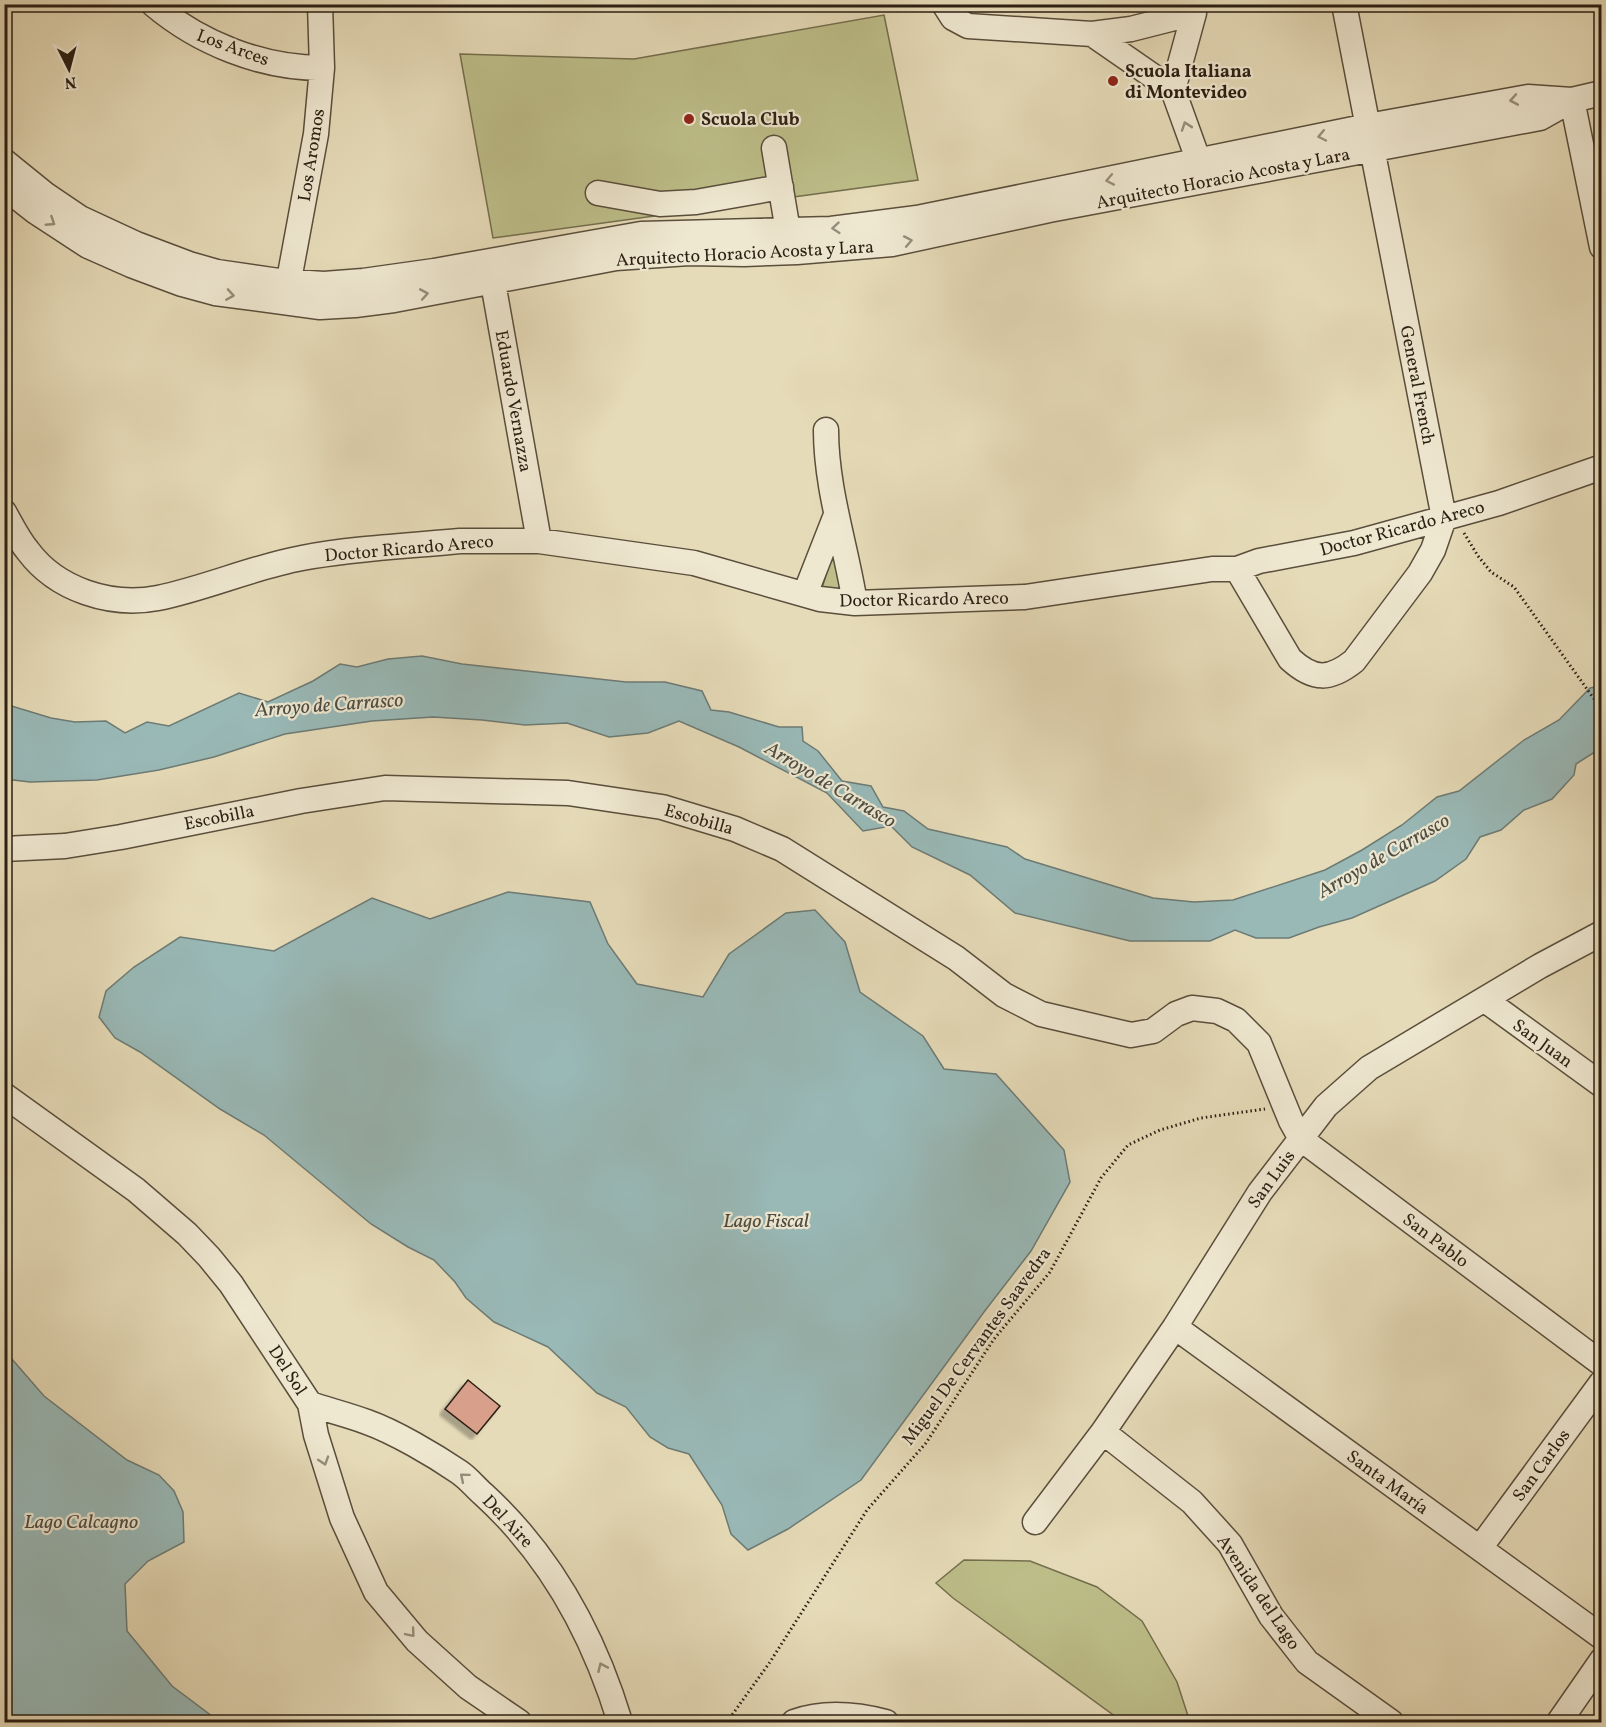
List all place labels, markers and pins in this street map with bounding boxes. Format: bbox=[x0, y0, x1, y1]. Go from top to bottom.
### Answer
place label: Scuola Italiana di Montevideo bbox=[1125, 60, 1252, 106]
marker: Scuola Italiana di Montevideo bbox=[1106, 74, 1120, 88]
place label: Scuola Club bbox=[701, 108, 800, 133]
marker: Scuola Club bbox=[682, 112, 696, 126]

